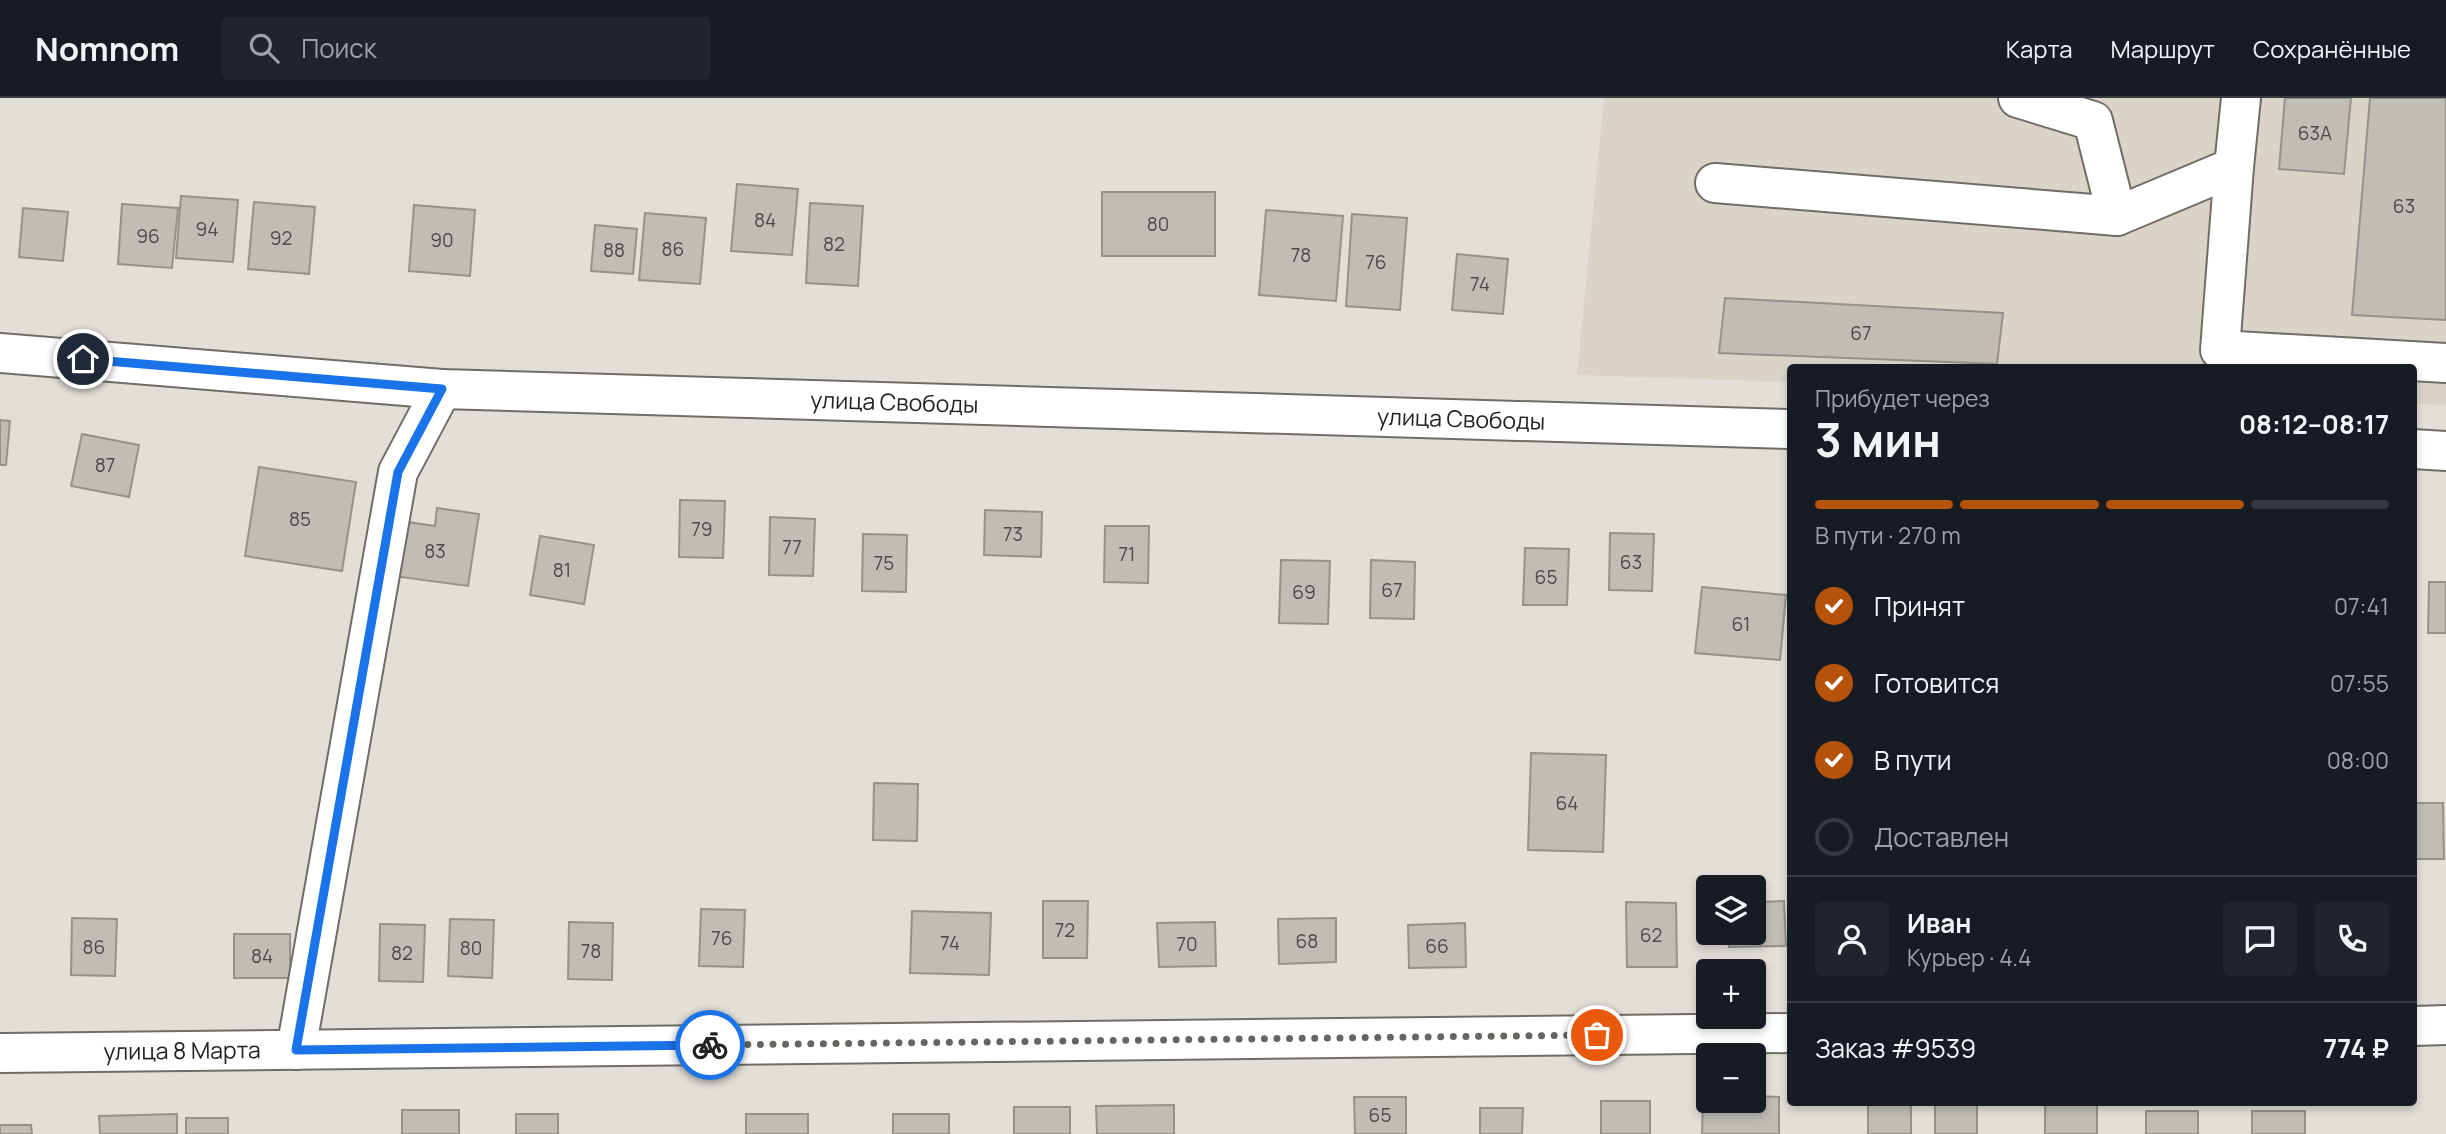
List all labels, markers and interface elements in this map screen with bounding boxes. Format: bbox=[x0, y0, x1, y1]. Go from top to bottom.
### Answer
search box bbox=[221, 17, 711, 80]
text: Nomnom bbox=[35, 26, 179, 71]
icon: search bbox=[245, 29, 283, 67]
text: Поиск bbox=[301, 30, 377, 66]
text: Карта bbox=[2006, 32, 2073, 65]
text: Маршрут bbox=[2111, 32, 2215, 65]
text: Сохранённые bbox=[2253, 32, 2411, 65]
house number: 63А bbox=[2298, 120, 2332, 146]
house number: 63 bbox=[2393, 193, 2415, 219]
house number: 84 bbox=[754, 207, 776, 233]
house number: 80 bbox=[1147, 211, 1169, 237]
house number: 94 bbox=[196, 216, 219, 242]
house number: 96 bbox=[136, 223, 160, 249]
house number: 92 bbox=[270, 225, 292, 251]
house number: 90 bbox=[430, 227, 454, 253]
house number: 82 bbox=[823, 231, 845, 257]
house number: 86 bbox=[662, 236, 684, 262]
house number: 88 bbox=[603, 237, 625, 263]
house number: 78 bbox=[1291, 242, 1311, 268]
house number: 76 bbox=[1365, 249, 1387, 275]
house number: 74 bbox=[1470, 271, 1490, 297]
house number: 67 bbox=[1850, 320, 1872, 346]
pin bbox=[53, 329, 113, 389]
icon: home bbox=[64, 340, 102, 378]
text: Прибудет через bbox=[1815, 382, 1990, 414]
street label: улица Свободы bbox=[810, 383, 979, 420]
street label: улица Свободы bbox=[1377, 400, 1546, 437]
text: 08:12–08:17 bbox=[2239, 406, 2389, 442]
text: 3 мин bbox=[1815, 408, 1941, 471]
house number: 87 bbox=[95, 452, 115, 478]
house number: 85 bbox=[289, 506, 311, 532]
house number: 79 bbox=[691, 516, 713, 542]
text: В пути · 270 m bbox=[1815, 519, 1961, 551]
house number: 73 bbox=[1003, 521, 1023, 547]
house number: 77 bbox=[782, 534, 802, 560]
house number: 83 bbox=[424, 538, 446, 564]
house number: 71 bbox=[1119, 541, 1135, 567]
house number: 63 bbox=[1620, 549, 1642, 575]
house number: 75 bbox=[874, 550, 894, 576]
house number: 81 bbox=[553, 557, 571, 583]
house number: 65 bbox=[1535, 564, 1557, 590]
house number: 67 bbox=[1381, 577, 1403, 603]
house number: 69 bbox=[1292, 579, 1316, 605]
icon: check bbox=[1815, 587, 1853, 625]
text: Принят bbox=[1874, 588, 1965, 624]
text: 07:41 bbox=[2334, 590, 2389, 622]
house number: 61 bbox=[1732, 611, 1750, 637]
icon: check bbox=[1815, 664, 1853, 702]
text: Готовится bbox=[1874, 665, 1999, 701]
text: 07:55 bbox=[2330, 667, 2389, 699]
icon: check bbox=[1815, 741, 1853, 779]
text: В пути bbox=[1874, 742, 1952, 778]
text: 08:00 bbox=[2327, 744, 2389, 776]
house number: 64 bbox=[1556, 790, 1579, 816]
text: Доставлен bbox=[1874, 819, 2009, 855]
map controls bbox=[1696, 875, 1766, 1113]
button: layers bbox=[1696, 875, 1766, 945]
button: person bbox=[1815, 902, 1889, 976]
button: chat bbox=[2223, 902, 2297, 976]
button: phone bbox=[2315, 902, 2389, 976]
text: Иван bbox=[1907, 905, 1971, 941]
house number: 72 bbox=[1055, 917, 1075, 943]
house number: 62 bbox=[1640, 922, 1662, 948]
house number: 76 bbox=[711, 925, 733, 951]
house number: 68 bbox=[1296, 928, 1318, 954]
house number: 74 bbox=[940, 930, 960, 956]
house number: 70 bbox=[1176, 931, 1198, 957]
house number: 66 bbox=[1425, 933, 1449, 959]
house number: 86 bbox=[83, 934, 105, 960]
house number: 80 bbox=[460, 935, 482, 961]
house number: 78 bbox=[581, 938, 601, 964]
house number: 82 bbox=[391, 940, 413, 966]
text: Курьер · 4.4 bbox=[1907, 941, 2032, 973]
house number: 84 bbox=[251, 943, 273, 969]
button: + bbox=[1696, 959, 1766, 1029]
pin bbox=[1567, 1005, 1627, 1065]
courier bbox=[675, 1010, 745, 1080]
icon: bag bbox=[1578, 1016, 1616, 1054]
icon: bike bbox=[691, 1026, 729, 1064]
text: Заказ #9539 bbox=[1815, 1030, 1976, 1066]
text: 774 ₽ bbox=[2323, 1030, 2389, 1066]
street label: улица 8 Марта bbox=[103, 1033, 261, 1067]
button: − bbox=[1696, 1043, 1766, 1113]
house number: 65 bbox=[1369, 1102, 1391, 1128]

